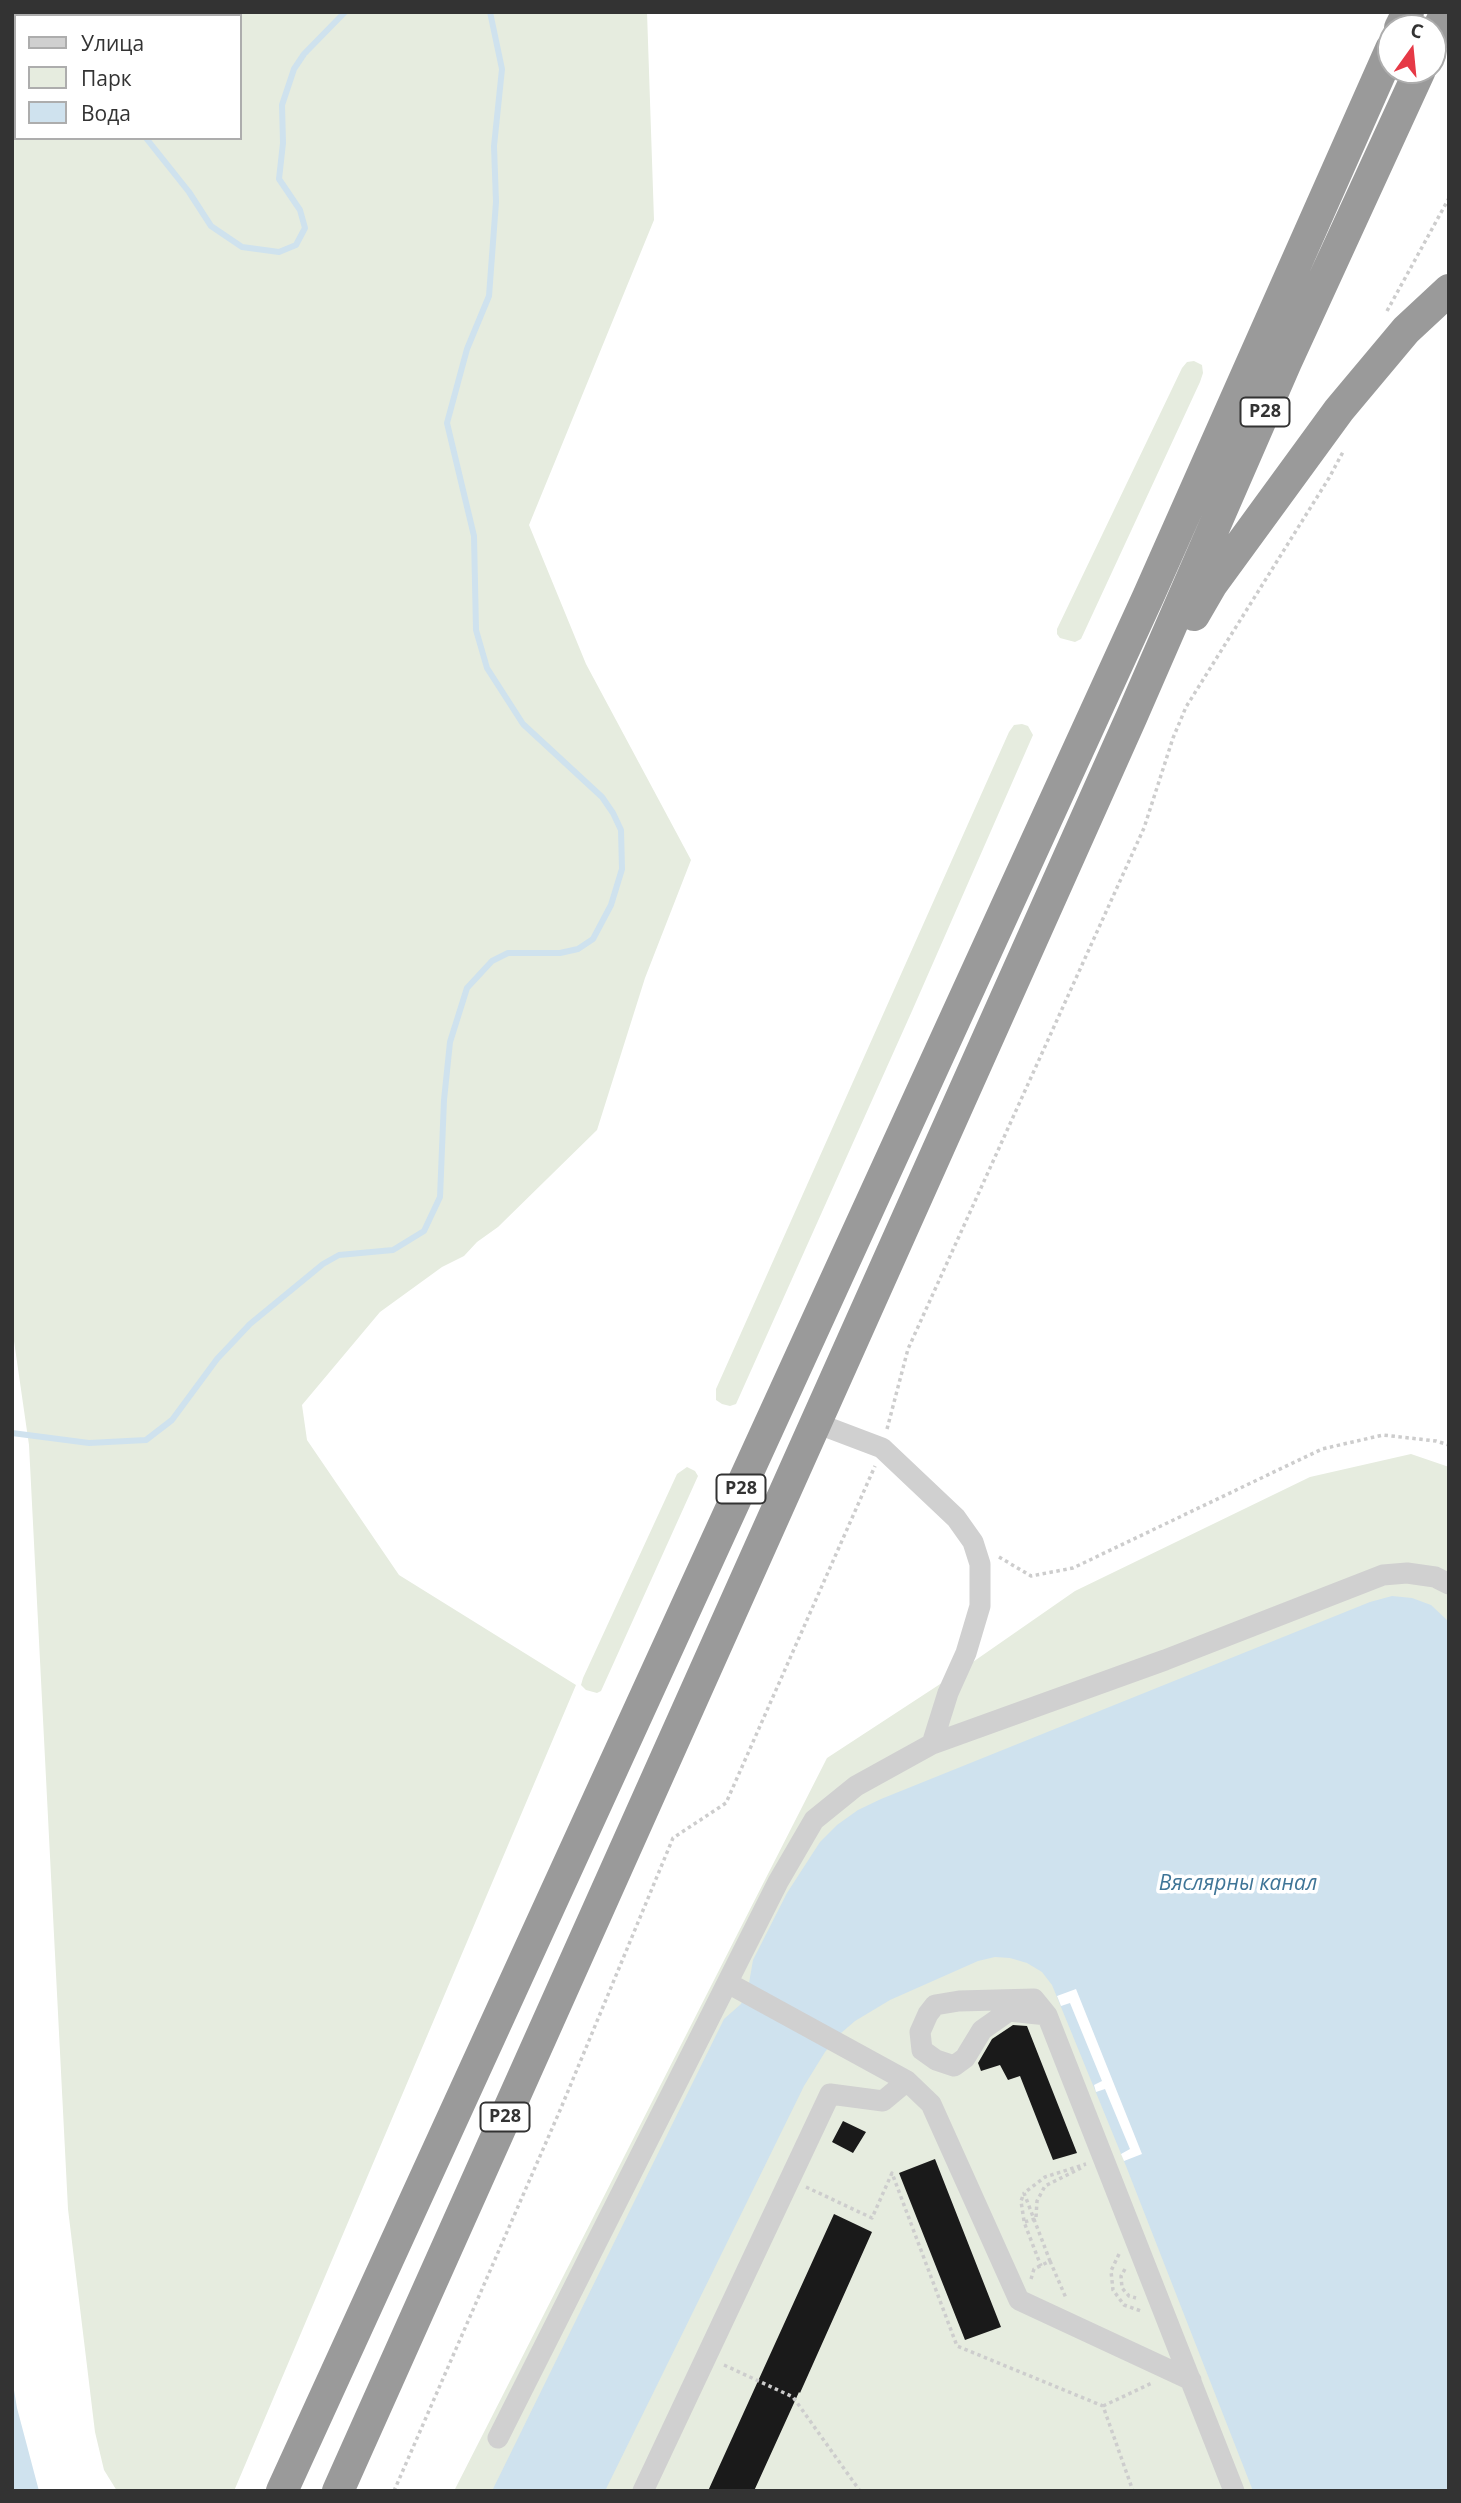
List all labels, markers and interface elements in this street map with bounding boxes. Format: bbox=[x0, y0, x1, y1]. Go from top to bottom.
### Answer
legend bbox=[14, 14, 242, 140]
north arrow bbox=[1377, 14, 1447, 84]
text: С bbox=[1408, 17, 1426, 45]
text: Улица bbox=[81, 29, 144, 57]
text: Парк bbox=[81, 64, 132, 92]
text: Вода bbox=[81, 99, 131, 127]
road number: Р28 bbox=[1240, 398, 1290, 426]
road number: Р28 bbox=[716, 1474, 766, 1504]
water label: Вяслярны канал bbox=[1159, 1871, 1317, 1897]
road number: Р28 bbox=[480, 2102, 530, 2132]

